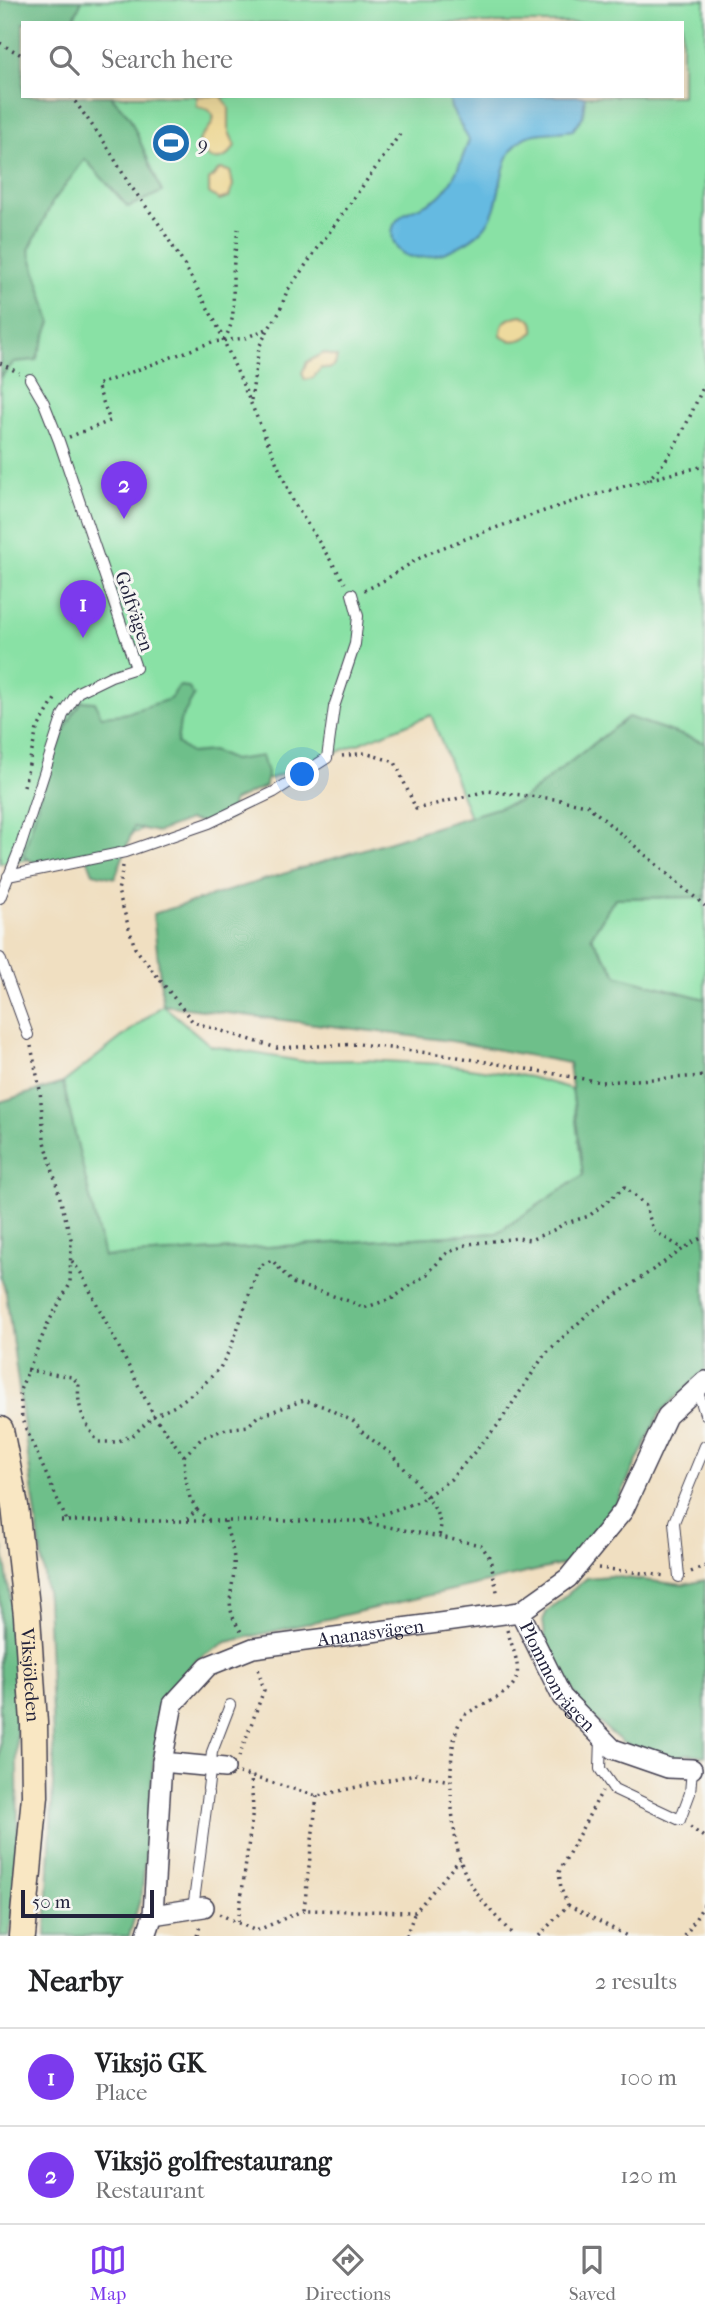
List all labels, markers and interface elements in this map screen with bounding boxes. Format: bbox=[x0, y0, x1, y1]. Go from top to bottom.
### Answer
search box bbox=[21, 21, 684, 98]
icon: search bbox=[45, 41, 83, 79]
text: Search here bbox=[101, 44, 233, 75]
sports icon: 9 bbox=[150, 122, 192, 164]
place label: 9 bbox=[198, 133, 208, 155]
pin: 2 bbox=[101, 461, 147, 519]
street label: Golfvägen bbox=[110, 568, 158, 654]
pin: 1 bbox=[60, 580, 106, 638]
your location bbox=[285, 757, 319, 791]
street label: Ananasvägen bbox=[315, 1615, 425, 1651]
street label: Plommonvägen bbox=[514, 1618, 600, 1736]
street label: Viksjöleden bbox=[16, 1626, 44, 1723]
scale bar bbox=[21, 1887, 154, 1919]
text: 50 m bbox=[32, 1891, 71, 1913]
text: Nearby bbox=[28, 1964, 123, 1999]
text: 2 results bbox=[595, 1968, 677, 1995]
text: Viksjö GK bbox=[95, 2048, 205, 2079]
text: 1 bbox=[47, 2064, 55, 2091]
text: 100 m bbox=[619, 2064, 677, 2091]
text: Place bbox=[95, 2079, 147, 2106]
text: Viksjö golfrestaurang bbox=[95, 2146, 332, 2177]
text: 2 bbox=[45, 2162, 57, 2189]
text: 120 m bbox=[620, 2162, 677, 2189]
text: Restaurant bbox=[95, 2177, 205, 2204]
tab: Map bbox=[89, 2241, 127, 2305]
tab: Directions bbox=[305, 2241, 391, 2305]
tab: Saved bbox=[569, 2241, 616, 2305]

